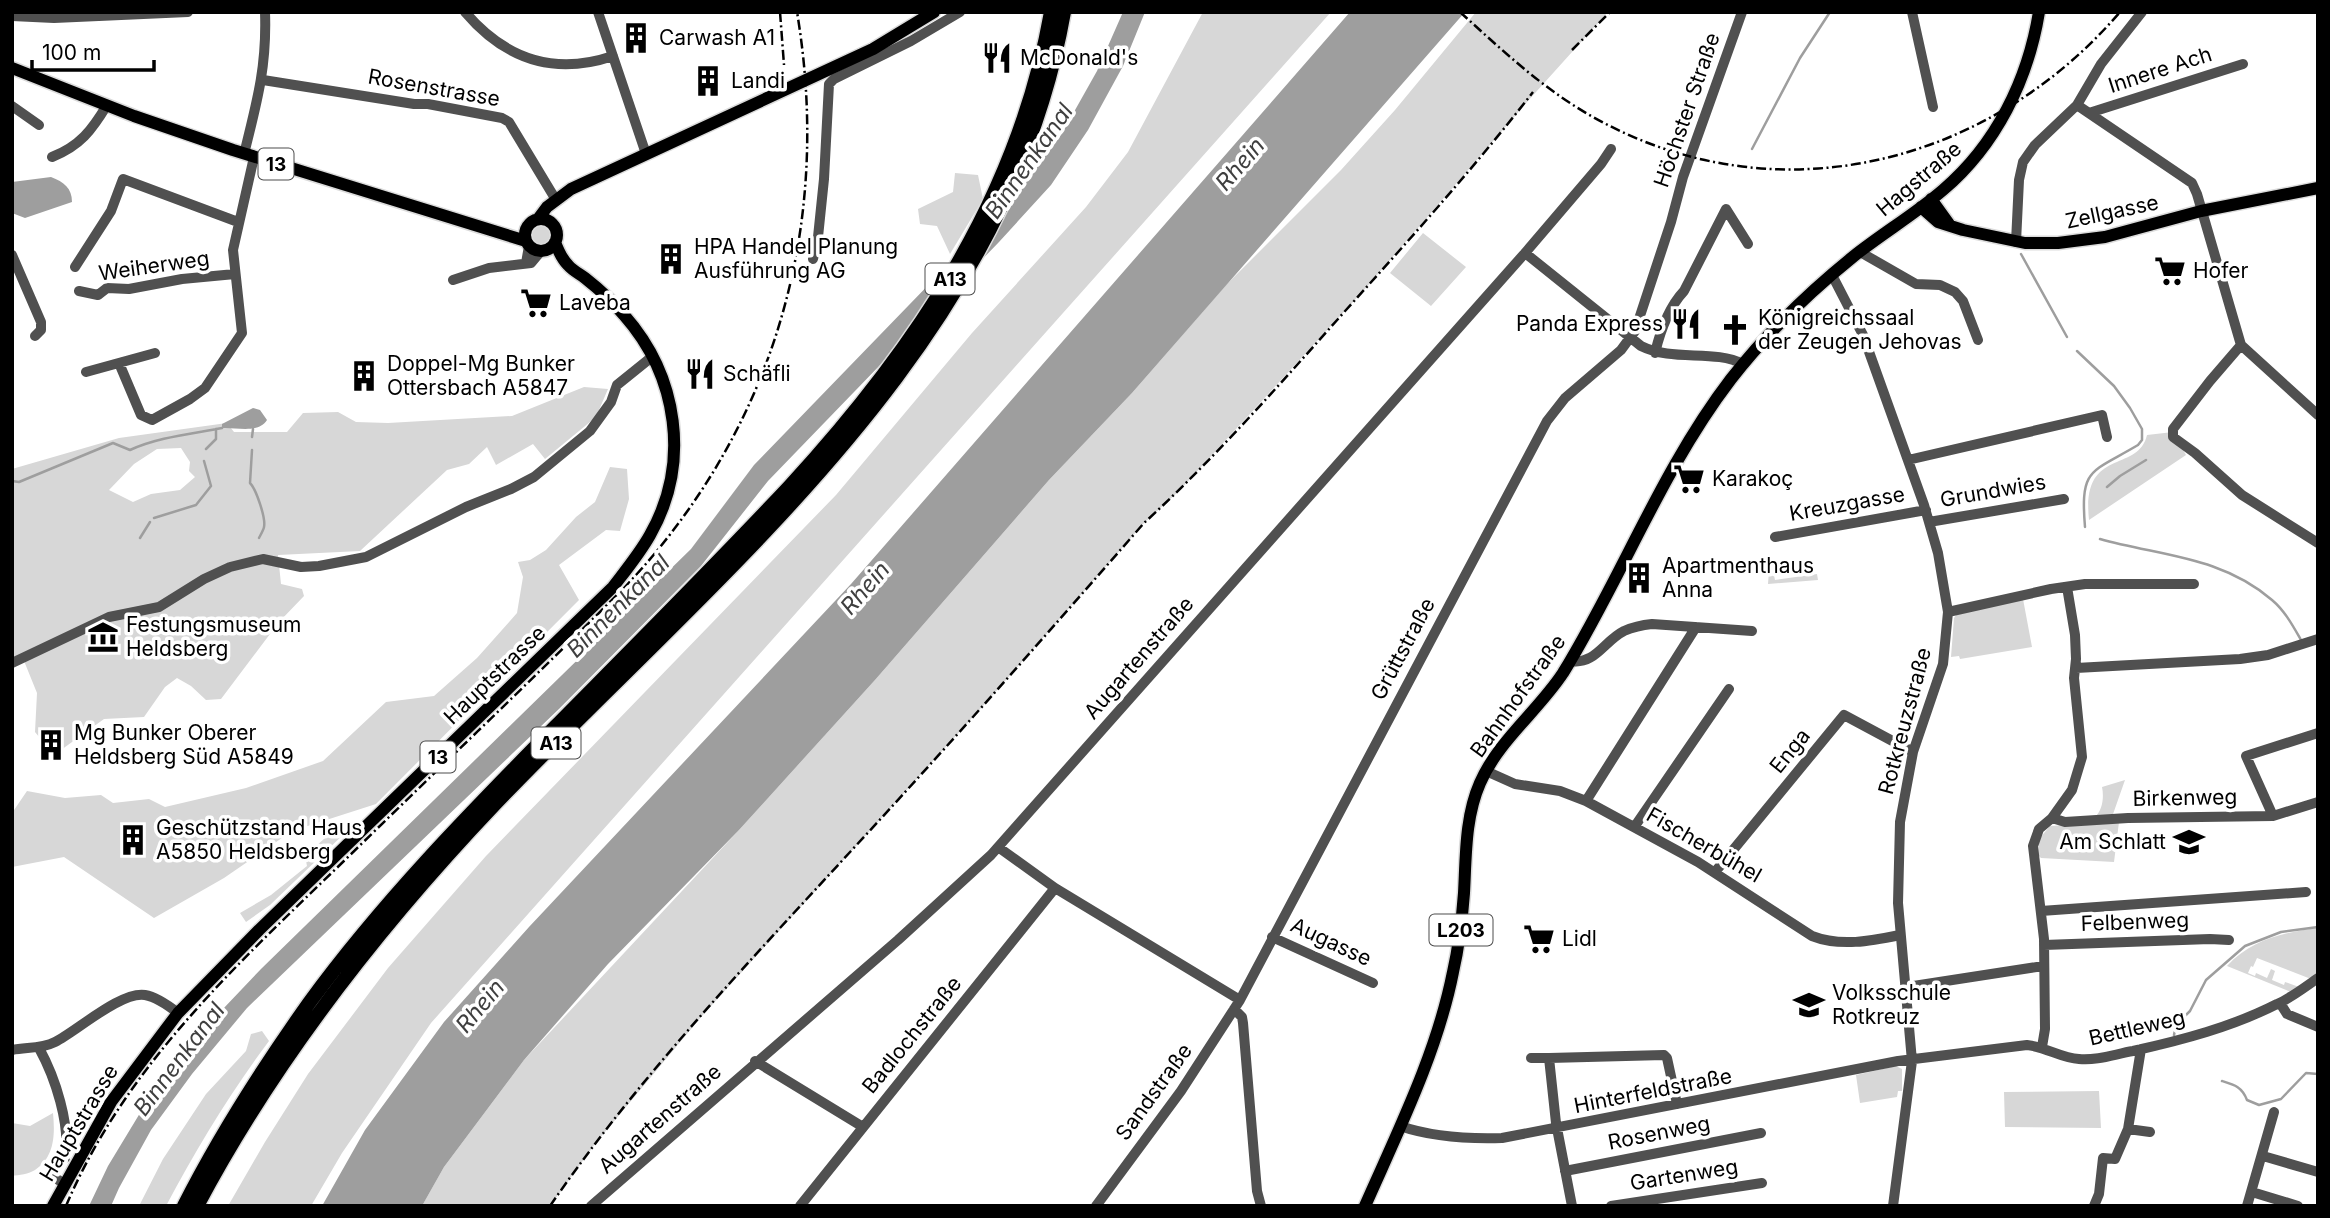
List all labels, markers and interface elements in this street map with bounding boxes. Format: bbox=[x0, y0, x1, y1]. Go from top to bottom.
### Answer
building icon: Carwash A1 bbox=[619, 21, 653, 55]
place label: Carwash A1 bbox=[659, 25, 775, 50]
scale bar bbox=[32, 28, 154, 72]
street label: Höchster Straße bbox=[1648, 29, 1725, 190]
text: 100 m bbox=[42, 40, 101, 65]
restaurant icon: McDonald's bbox=[980, 41, 1014, 75]
street label: Innere Ach bbox=[2105, 41, 2215, 98]
place label: McDonald's bbox=[1020, 45, 1138, 70]
street label: Rosenstrasse bbox=[366, 64, 502, 111]
building icon: Landi bbox=[691, 64, 725, 98]
place label: Landi bbox=[731, 68, 785, 93]
water label: Binnenkanal bbox=[979, 98, 1079, 224]
water label: Rhein bbox=[1209, 132, 1271, 196]
street label: Hagstraße bbox=[1871, 136, 1966, 221]
road number: 13 bbox=[258, 148, 294, 180]
street label: Zellgasse bbox=[2063, 189, 2161, 234]
place label: HPA Handel Planung Ausführung AG bbox=[694, 234, 898, 283]
building icon: HPA Handel Planung Ausführung AG bbox=[654, 242, 688, 276]
street label: Weiherweg bbox=[97, 245, 211, 286]
supermarket icon: Hofer bbox=[2153, 254, 2187, 288]
place label: Hofer bbox=[2193, 258, 2249, 283]
road number: A13 bbox=[926, 264, 974, 294]
supermarket icon: Laveba bbox=[519, 286, 553, 320]
place label: Laveba bbox=[559, 290, 631, 315]
place label: Königreichssaal der Zeugen Jehovas bbox=[1758, 305, 1962, 354]
restaurant icon: Panda Express bbox=[1669, 307, 1703, 341]
place label: Panda Express bbox=[1516, 311, 1663, 336]
church icon: Königreichssaal der Zeugen Jehovas bbox=[1718, 313, 1752, 347]
place label: Doppel-Mg Bunker Ottersbach A5847 bbox=[387, 351, 575, 400]
restaurant icon: Schäfli bbox=[683, 357, 717, 391]
building icon: Doppel-Mg Bunker Ottersbach A5847 bbox=[347, 359, 381, 393]
place label: Schäfli bbox=[723, 361, 791, 386]
supermarket icon: Karakoç bbox=[1672, 462, 1706, 496]
place label: Karakoç bbox=[1712, 466, 1793, 491]
street label: Grundwies bbox=[1938, 469, 2048, 512]
street label: Kreuzgasse bbox=[1787, 481, 1907, 526]
water label: Binnenkanal bbox=[561, 548, 676, 663]
place label: Apartmenthaus Anna bbox=[1662, 553, 1814, 602]
water label: Rhein bbox=[834, 556, 896, 620]
building icon: Apartmenthaus Anna bbox=[1622, 561, 1656, 595]
street label: Augartenstraße bbox=[1079, 591, 1199, 724]
street label: Grüttstraße bbox=[1365, 594, 1440, 704]
place label: Festungsmuseum Heldsberg bbox=[126, 612, 302, 661]
museum icon: Festungsmuseum Heldsberg bbox=[86, 620, 120, 654]
street label: Hauptstrasse bbox=[439, 620, 551, 729]
street label: Bahnhofstraße bbox=[1465, 629, 1570, 762]
street label: Rotkreuzstraße bbox=[1873, 645, 1936, 797]
place label: Mg Bunker Oberer Heldsberg Süd A5849 bbox=[74, 720, 294, 769]
street label: Enga bbox=[1764, 724, 1815, 778]
building icon: Mg Bunker Oberer Heldsberg Süd A5849 bbox=[34, 728, 68, 762]
road number: A13 bbox=[532, 728, 580, 758]
road number: 13 bbox=[420, 742, 456, 772]
street label: Birkenweg bbox=[2132, 784, 2238, 811]
street label: Fischerbühel bbox=[1642, 802, 1766, 888]
place label: Geschützstand Haus A5850 Heldsberg bbox=[156, 815, 362, 864]
building icon: Geschützstand Haus A5850 Heldsberg bbox=[116, 823, 150, 857]
school or university icon: Am Schlatt bbox=[2172, 825, 2206, 859]
place label: Am Schlatt bbox=[2059, 829, 2166, 854]
street label: Felbenweg bbox=[2080, 907, 2190, 936]
street label: Augasse bbox=[1287, 912, 1375, 971]
road number: L203 bbox=[1430, 914, 1492, 946]
supermarket icon: Lidl bbox=[1522, 922, 1556, 956]
place label: Lidl bbox=[1562, 926, 1597, 951]
street label: Badlochstraße bbox=[857, 971, 966, 1098]
water label: Rhein bbox=[450, 974, 510, 1038]
place label: Volksschule Rotkreuz bbox=[1832, 980, 1951, 1029]
school or university icon: Volksschule Rotkreuz bbox=[1792, 988, 1826, 1022]
water label: Binnenkanal bbox=[127, 997, 231, 1121]
street label: Bettleweg bbox=[2086, 1004, 2187, 1051]
street label: Sandstraße bbox=[1110, 1038, 1197, 1145]
street label: Augartenstraße bbox=[593, 1059, 726, 1179]
street label: Hauptstrasse bbox=[34, 1060, 123, 1185]
street label: Hinterfeldstraße bbox=[1572, 1063, 1734, 1118]
street label: Rosenweg bbox=[1606, 1110, 1712, 1155]
street label: Gartenweg bbox=[1628, 1154, 1740, 1195]

